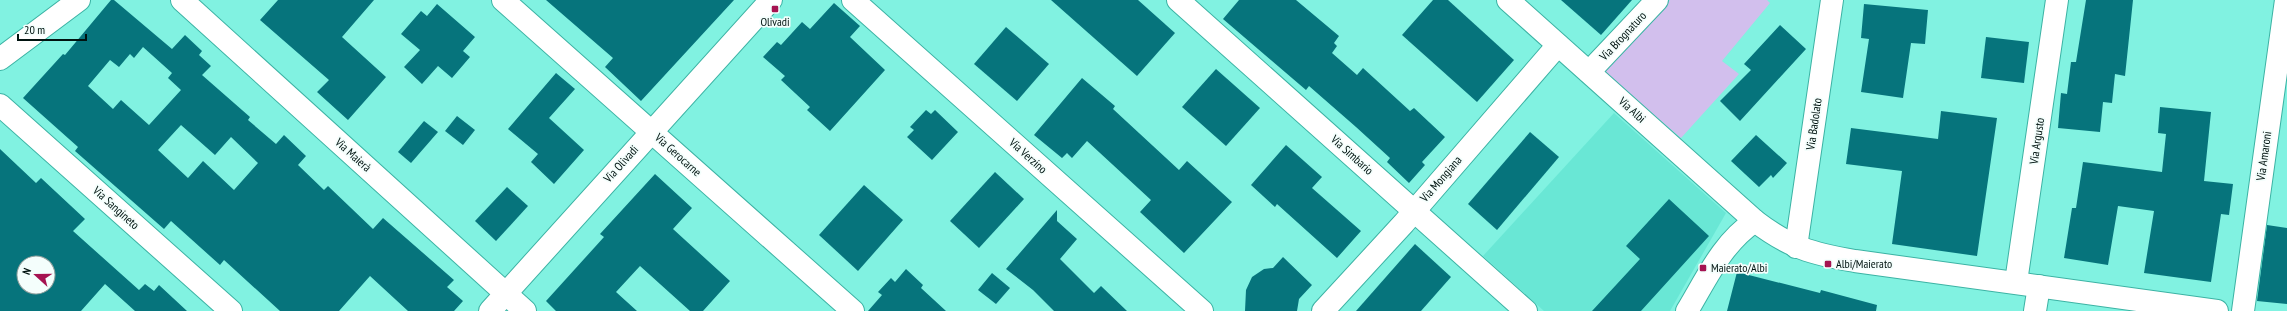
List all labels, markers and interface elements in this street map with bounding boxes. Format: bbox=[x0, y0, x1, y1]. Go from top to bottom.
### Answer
marker: Olivadi bbox=[770, 4, 780, 14]
street label: Via Brognaturo bbox=[1595, 8, 1649, 64]
place label: Olivadi bbox=[760, 14, 790, 29]
scale bar bbox=[18, 16, 86, 42]
text: 20 m bbox=[24, 22, 45, 37]
street label: Via Albi bbox=[1615, 93, 1649, 126]
street label: Via Badolato bbox=[1802, 97, 1825, 152]
street label: Via Argusto bbox=[2026, 117, 2047, 166]
street label: Via Gerocarne bbox=[651, 129, 705, 179]
street label: Via Amaroni bbox=[2252, 130, 2274, 183]
street label: Via Simbario bbox=[1327, 131, 1377, 178]
street label: Via Maierà bbox=[331, 134, 375, 175]
street label: Via Verzino bbox=[1006, 134, 1050, 177]
street label: Via Olivadi bbox=[599, 142, 641, 186]
street label: Via Mongiana bbox=[1416, 152, 1465, 206]
street label: Via Sangineto bbox=[89, 182, 143, 232]
north arrow bbox=[16, 255, 56, 295]
place label: Albi/Maierato bbox=[1836, 256, 1892, 271]
marker: Albi/Maierato bbox=[1823, 259, 1833, 269]
place label: Maierato/Albi bbox=[1711, 260, 1767, 275]
marker: Maierato/Albi bbox=[1698, 263, 1708, 273]
text: N bbox=[19, 266, 34, 277]

